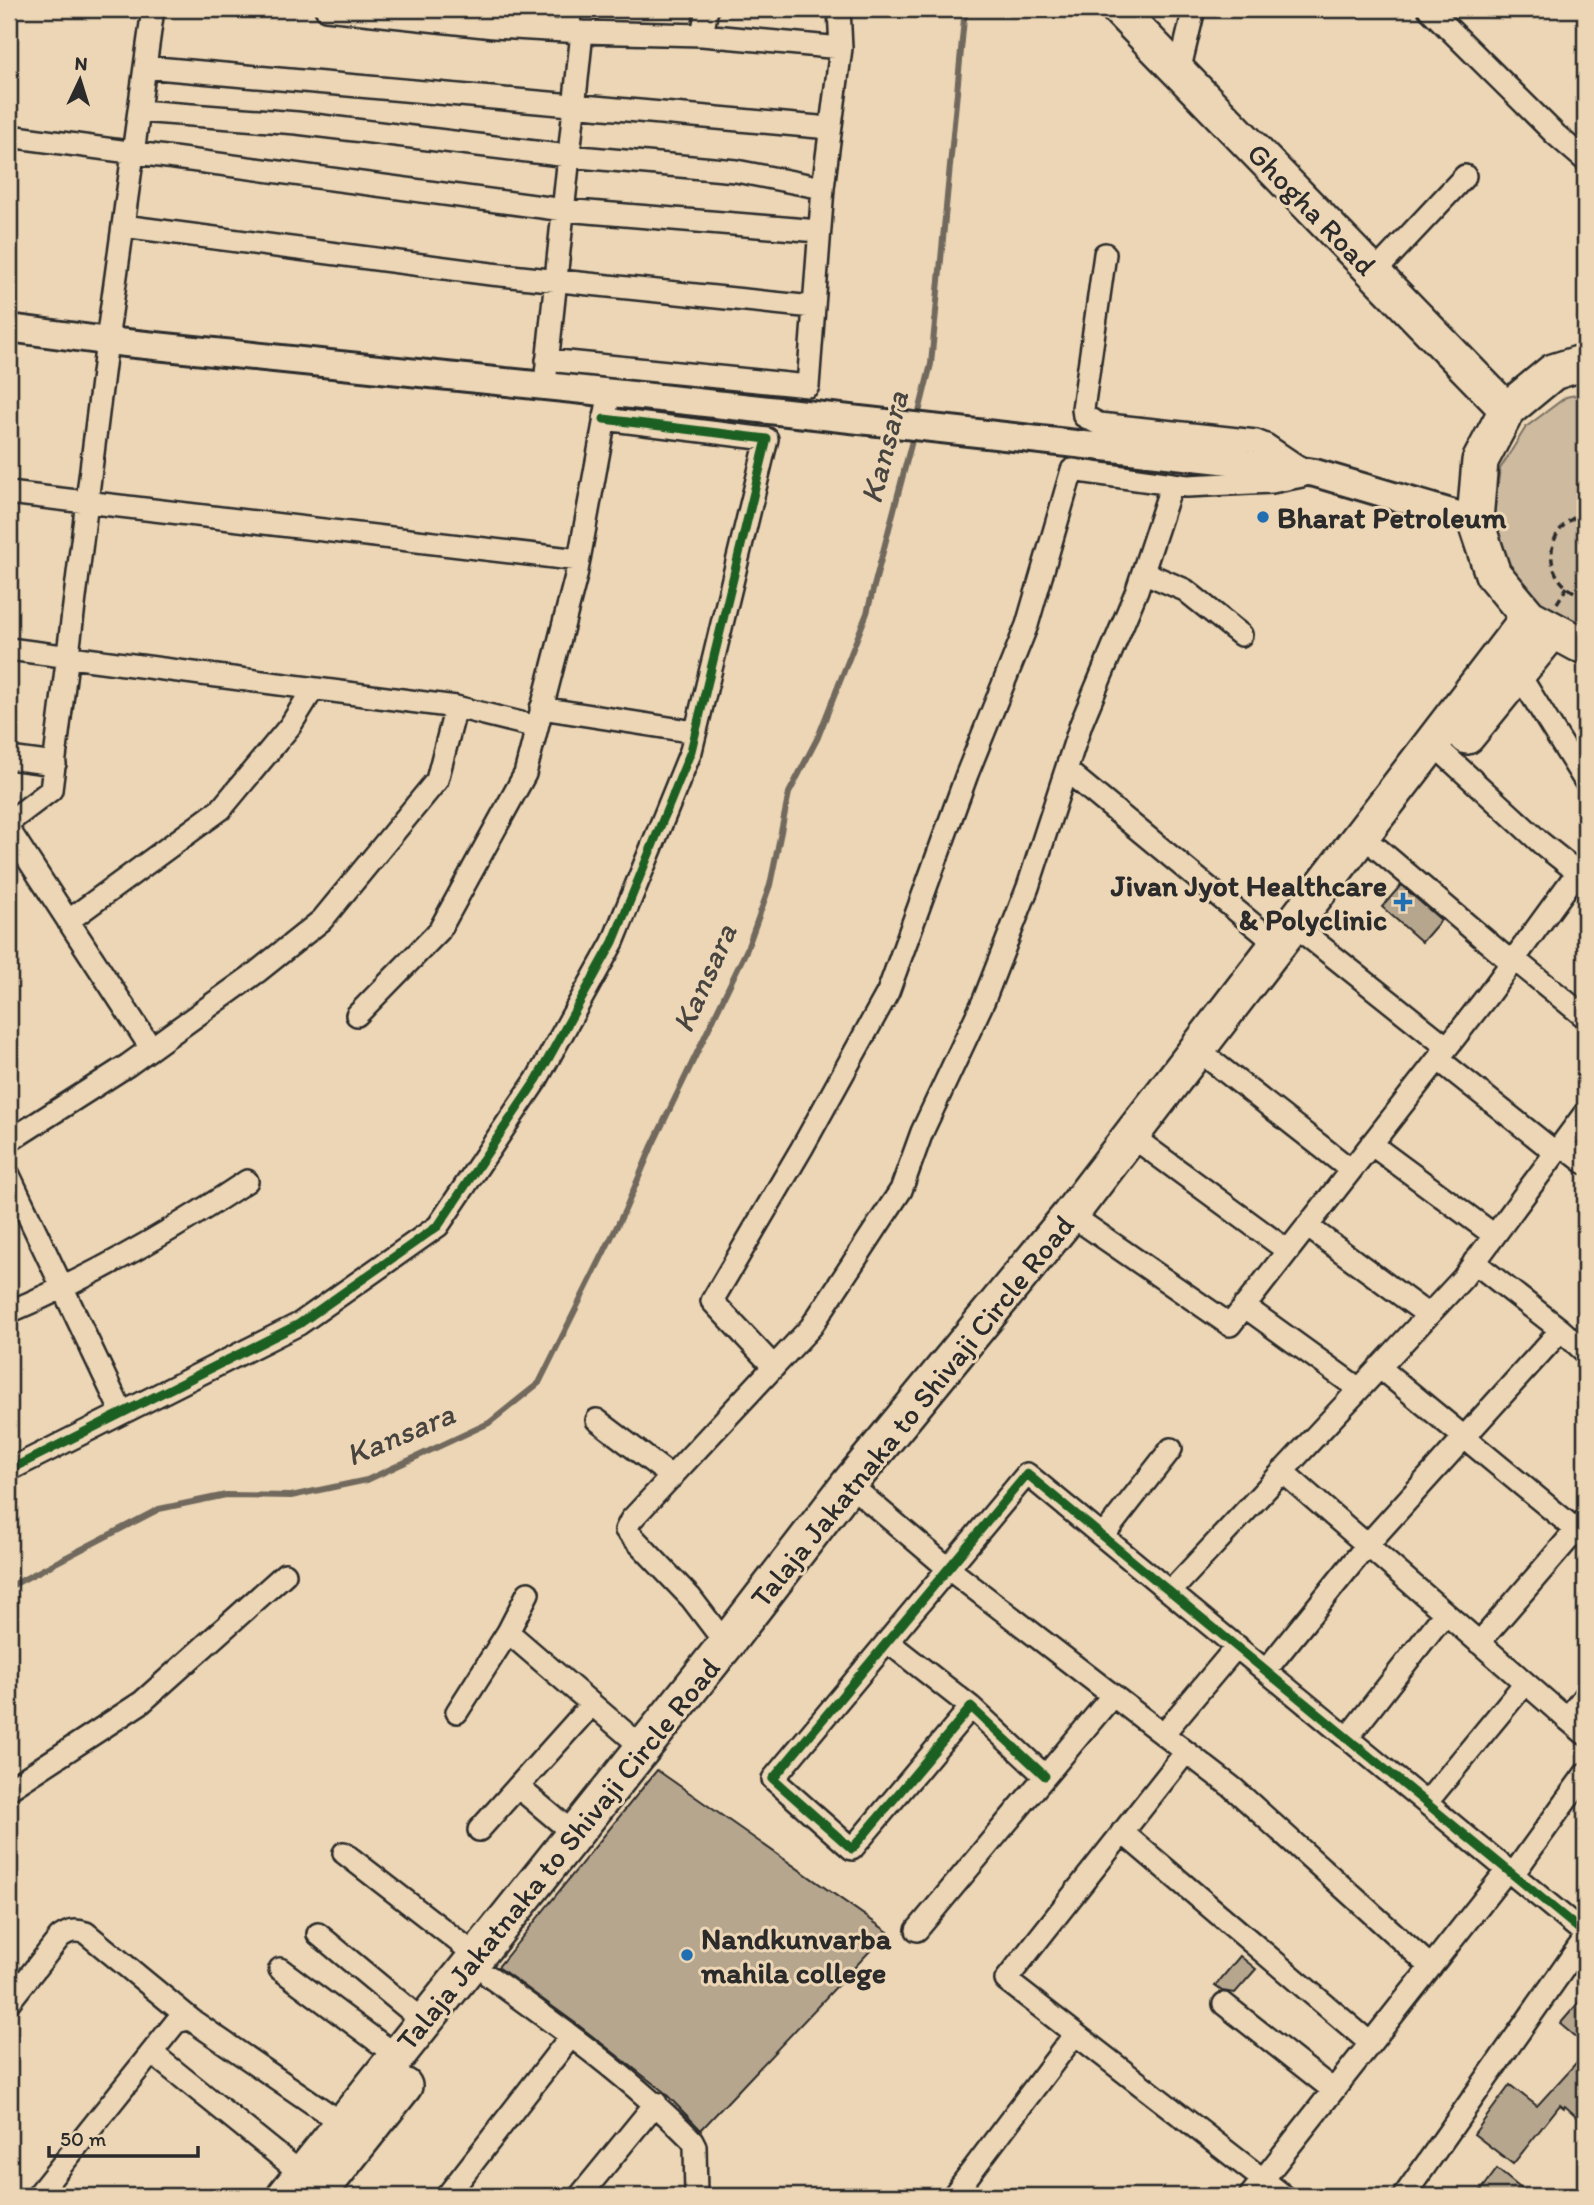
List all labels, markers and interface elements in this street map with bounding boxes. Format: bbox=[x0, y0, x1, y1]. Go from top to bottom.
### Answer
north arrow bbox=[46, 46, 116, 116]
text: N bbox=[74, 52, 88, 75]
street label: Ghogha Road bbox=[1239, 135, 1385, 283]
water label: Kansara bbox=[852, 386, 916, 507]
place label: Bharat Petroleum bbox=[1277, 499, 1507, 536]
marker: Bharat Petroleum bbox=[1255, 509, 1271, 525]
place label: Jivan Jyot Healthcare & Polyclinic bbox=[1110, 867, 1387, 938]
marker: Jivan Jyot Healthcare & Polyclinic bbox=[1393, 892, 1413, 912]
water label: Kansara bbox=[663, 918, 745, 1038]
street label: Talaja Jakatnaka to Shivaji Circle Road bbox=[742, 1207, 1082, 1615]
water label: Kansara bbox=[340, 1394, 460, 1474]
street label: Talaja Jakatnaka to Shivaji Circle Road bbox=[388, 1650, 728, 2058]
place label: Nandkunvarba mahila college bbox=[700, 1920, 892, 1991]
marker: Nandkunvarba mahila college bbox=[679, 1947, 695, 1963]
scale bar bbox=[49, 2114, 198, 2158]
text: 50 m bbox=[60, 2126, 107, 2151]

